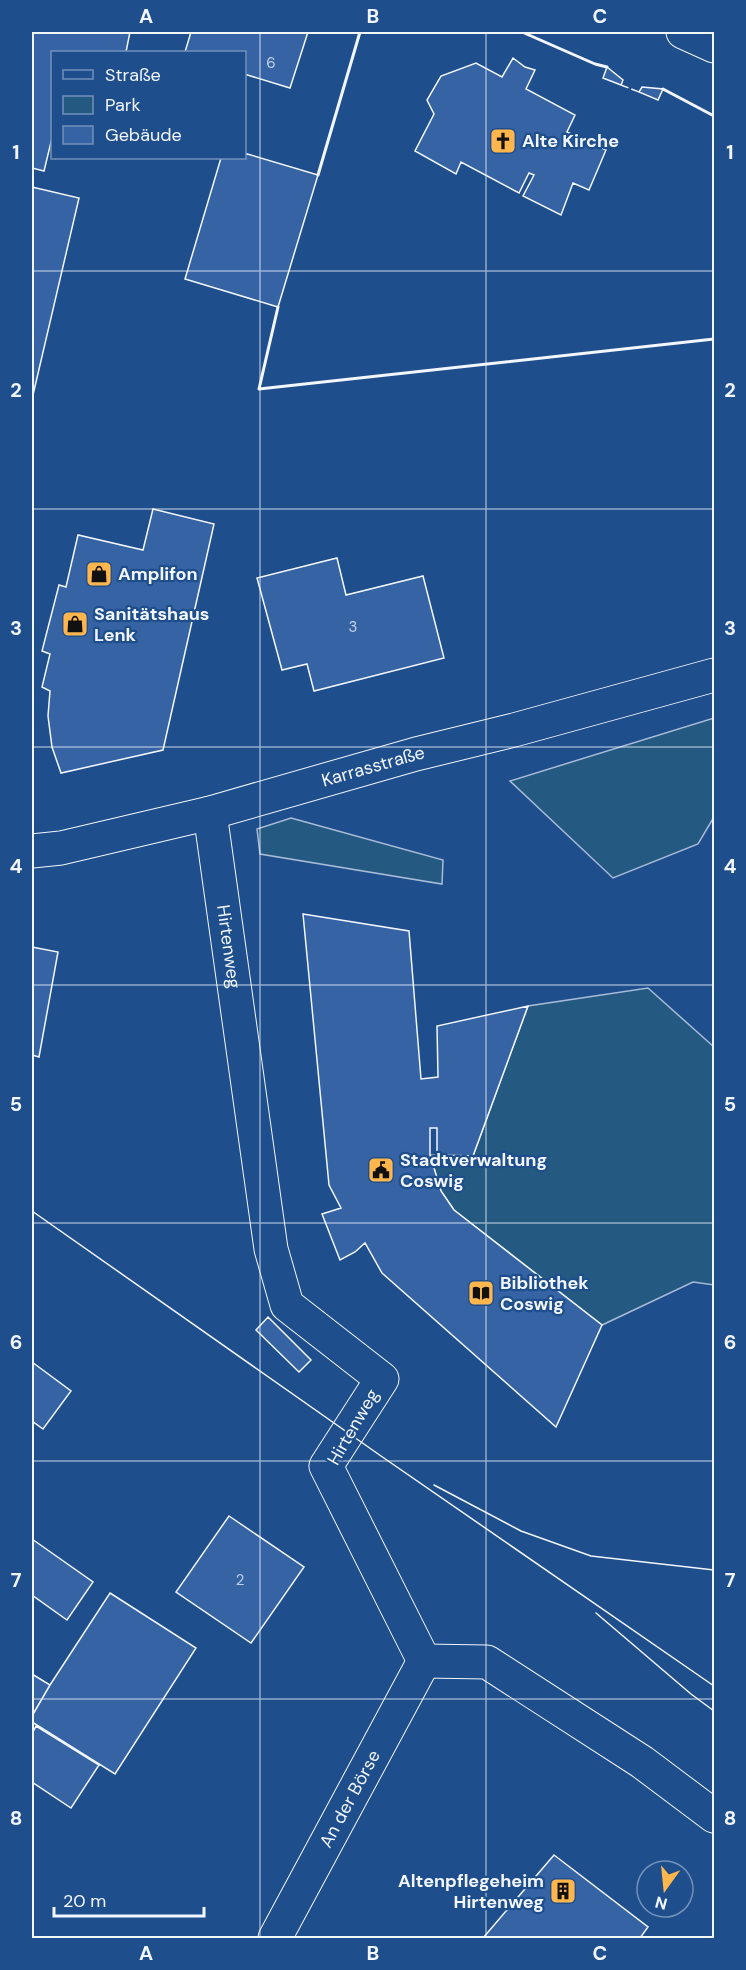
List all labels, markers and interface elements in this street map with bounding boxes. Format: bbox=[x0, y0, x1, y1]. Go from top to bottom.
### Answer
text: A bbox=[139, 3, 153, 29]
text: B bbox=[367, 3, 379, 29]
text: C bbox=[593, 3, 607, 29]
legend bbox=[51, 51, 246, 159]
house number: 6 bbox=[266, 53, 276, 73]
text: Straße bbox=[105, 63, 161, 87]
text: Park bbox=[105, 93, 141, 117]
text: Gebäude bbox=[105, 123, 182, 147]
church icon: Alte Kirche bbox=[488, 126, 518, 156]
place label: Alte Kirche bbox=[522, 129, 619, 153]
text: 1 bbox=[12, 139, 20, 165]
text: 1 bbox=[726, 139, 734, 165]
text: 2 bbox=[10, 377, 22, 403]
text: 2 bbox=[724, 377, 736, 403]
shop icon: Amplifon bbox=[84, 559, 114, 589]
place label: Amplifon bbox=[118, 562, 198, 586]
place label: Sanitätshaus Lenk bbox=[94, 602, 209, 647]
shop icon: Sanitätshaus Lenk bbox=[60, 609, 90, 639]
text: 3 bbox=[10, 615, 22, 641]
text: 3 bbox=[724, 615, 736, 641]
house number: 3 bbox=[349, 617, 357, 637]
street label: Karrasstraße bbox=[319, 740, 427, 792]
text: 4 bbox=[10, 853, 23, 879]
text: 4 bbox=[724, 853, 737, 879]
street label: Hirtenweg bbox=[211, 903, 246, 990]
text: 5 bbox=[10, 1091, 22, 1117]
text: 5 bbox=[724, 1091, 736, 1117]
place label: Stadtverwaltung Coswig bbox=[400, 1148, 547, 1193]
public building icon: Stadtverwaltung Coswig bbox=[366, 1155, 396, 1185]
place label: Bibliothek Coswig bbox=[500, 1271, 589, 1316]
library icon: Bibliothek Coswig bbox=[466, 1278, 496, 1308]
text: 6 bbox=[10, 1329, 22, 1355]
text: 6 bbox=[724, 1329, 736, 1355]
street label: Hirtenweg bbox=[322, 1385, 384, 1469]
text: 7 bbox=[11, 1567, 22, 1593]
text: 7 bbox=[725, 1567, 736, 1593]
house number: 2 bbox=[236, 1570, 244, 1590]
street label: An der Börse bbox=[314, 1746, 386, 1852]
text: 8 bbox=[10, 1805, 22, 1831]
text: 8 bbox=[724, 1805, 736, 1831]
north arrow bbox=[635, 1859, 695, 1919]
place label: Altenpflegeheim Hirtenweg bbox=[398, 1869, 544, 1914]
building icon: Altenpflegeheim Hirtenweg bbox=[548, 1876, 578, 1906]
scale bar bbox=[54, 1880, 204, 1918]
text: 20 m bbox=[63, 1889, 106, 1913]
text: N bbox=[653, 1891, 670, 1915]
text: A bbox=[139, 1940, 153, 1966]
text: B bbox=[367, 1940, 379, 1966]
text: C bbox=[593, 1940, 607, 1966]

